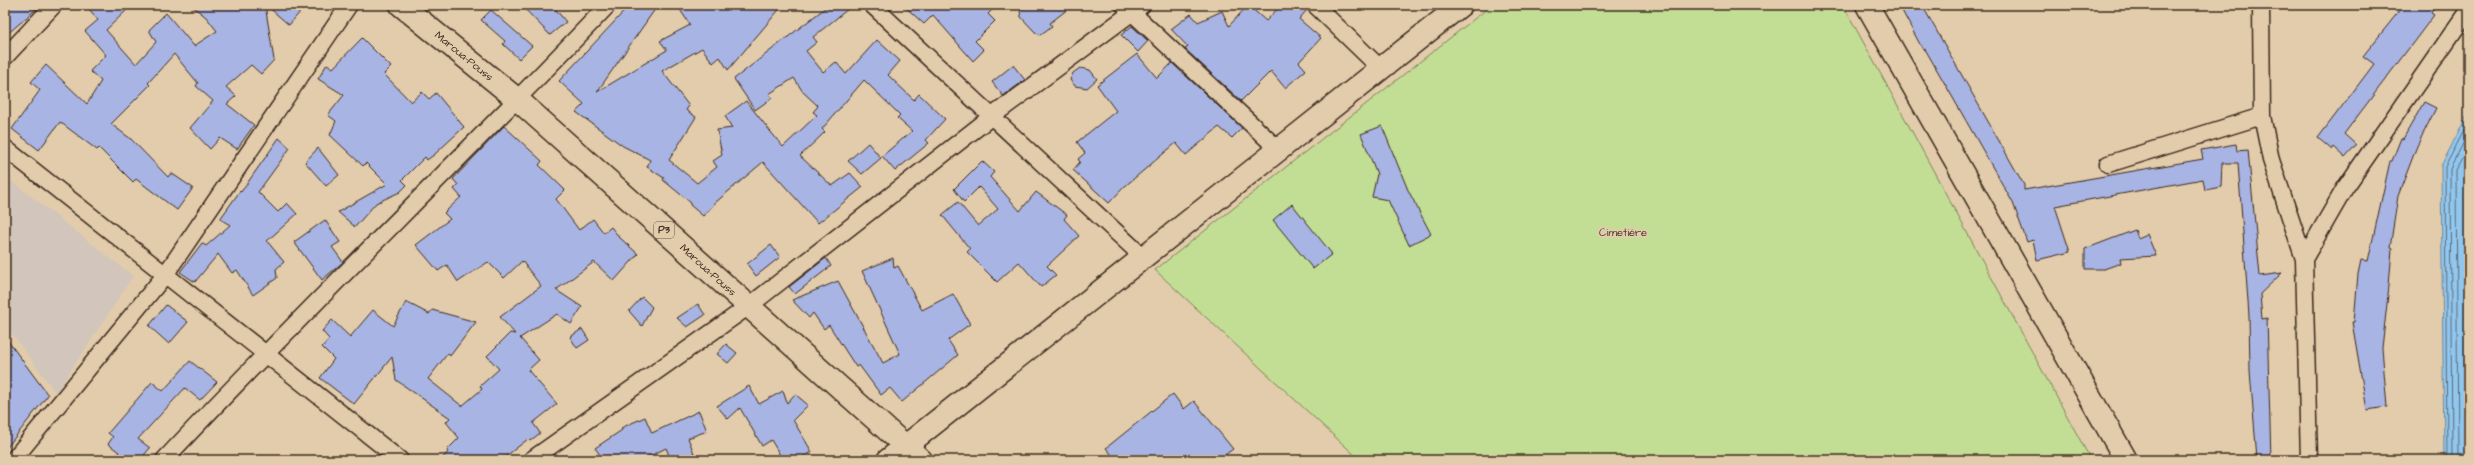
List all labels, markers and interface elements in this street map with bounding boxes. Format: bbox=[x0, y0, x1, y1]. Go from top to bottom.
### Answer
street label: Maroua-Pouss bbox=[432, 28, 497, 85]
road number: P3 bbox=[654, 222, 674, 238]
park label: Cimetiére bbox=[1599, 225, 1647, 240]
street label: Maroua-Pouss bbox=[676, 241, 740, 300]

